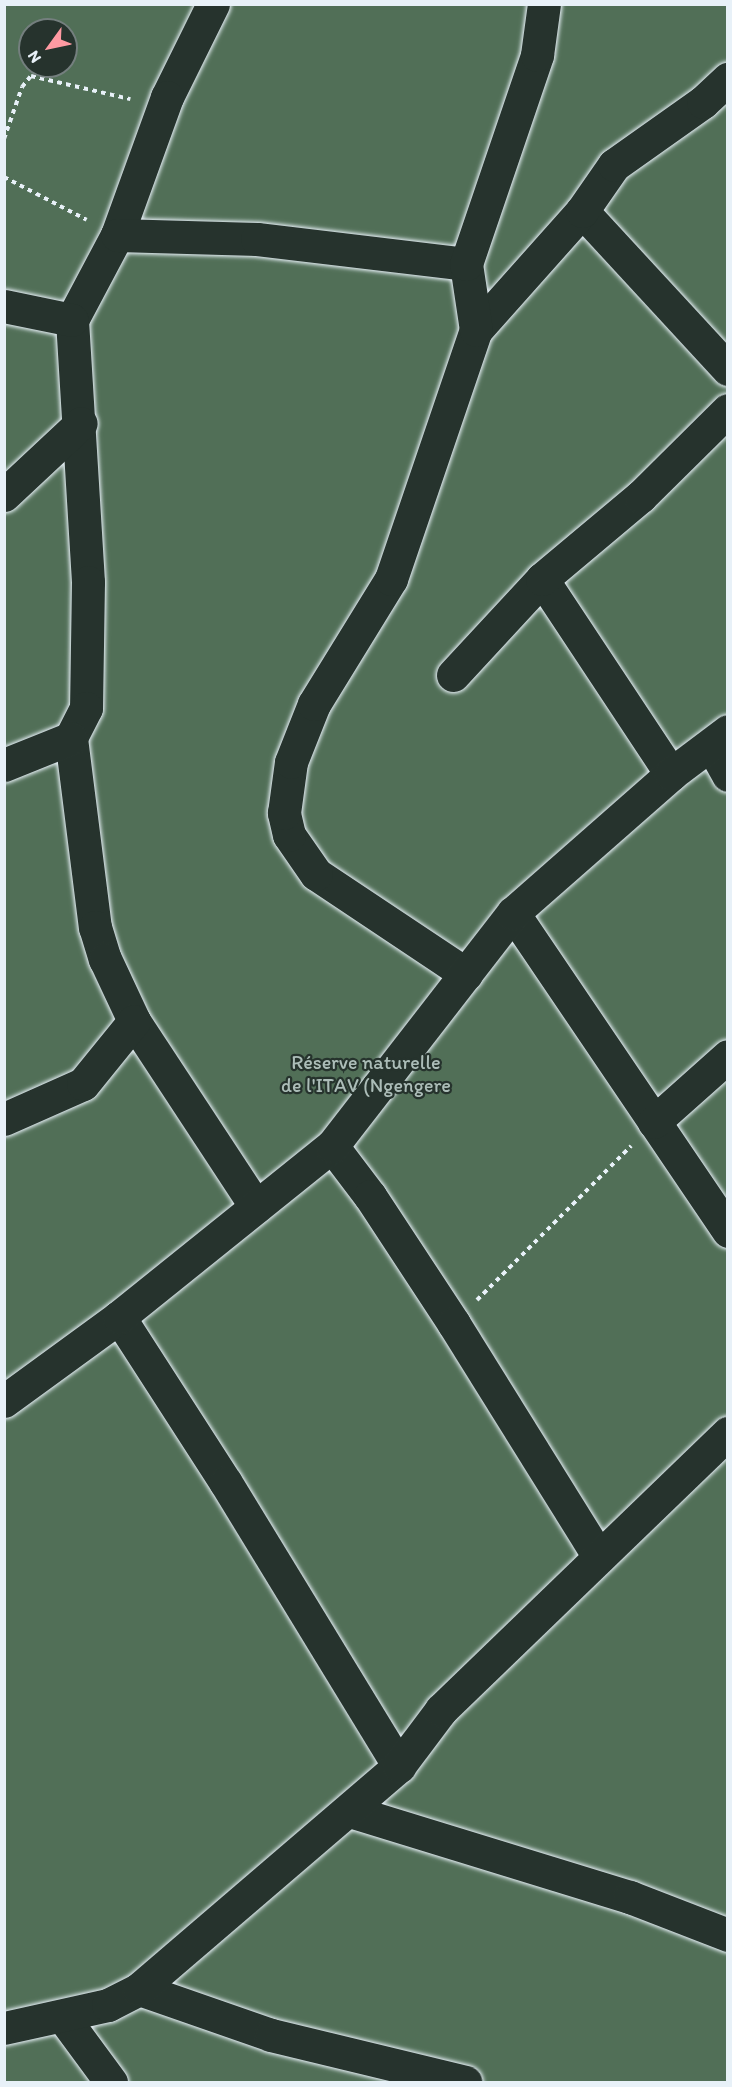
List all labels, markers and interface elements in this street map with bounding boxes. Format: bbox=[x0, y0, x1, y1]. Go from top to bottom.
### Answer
north arrow bbox=[18, 18, 78, 78]
text: N bbox=[23, 47, 45, 67]
park label: Réserve naturelle de l'ITAV (Ngengere bbox=[281, 1051, 451, 1098]

